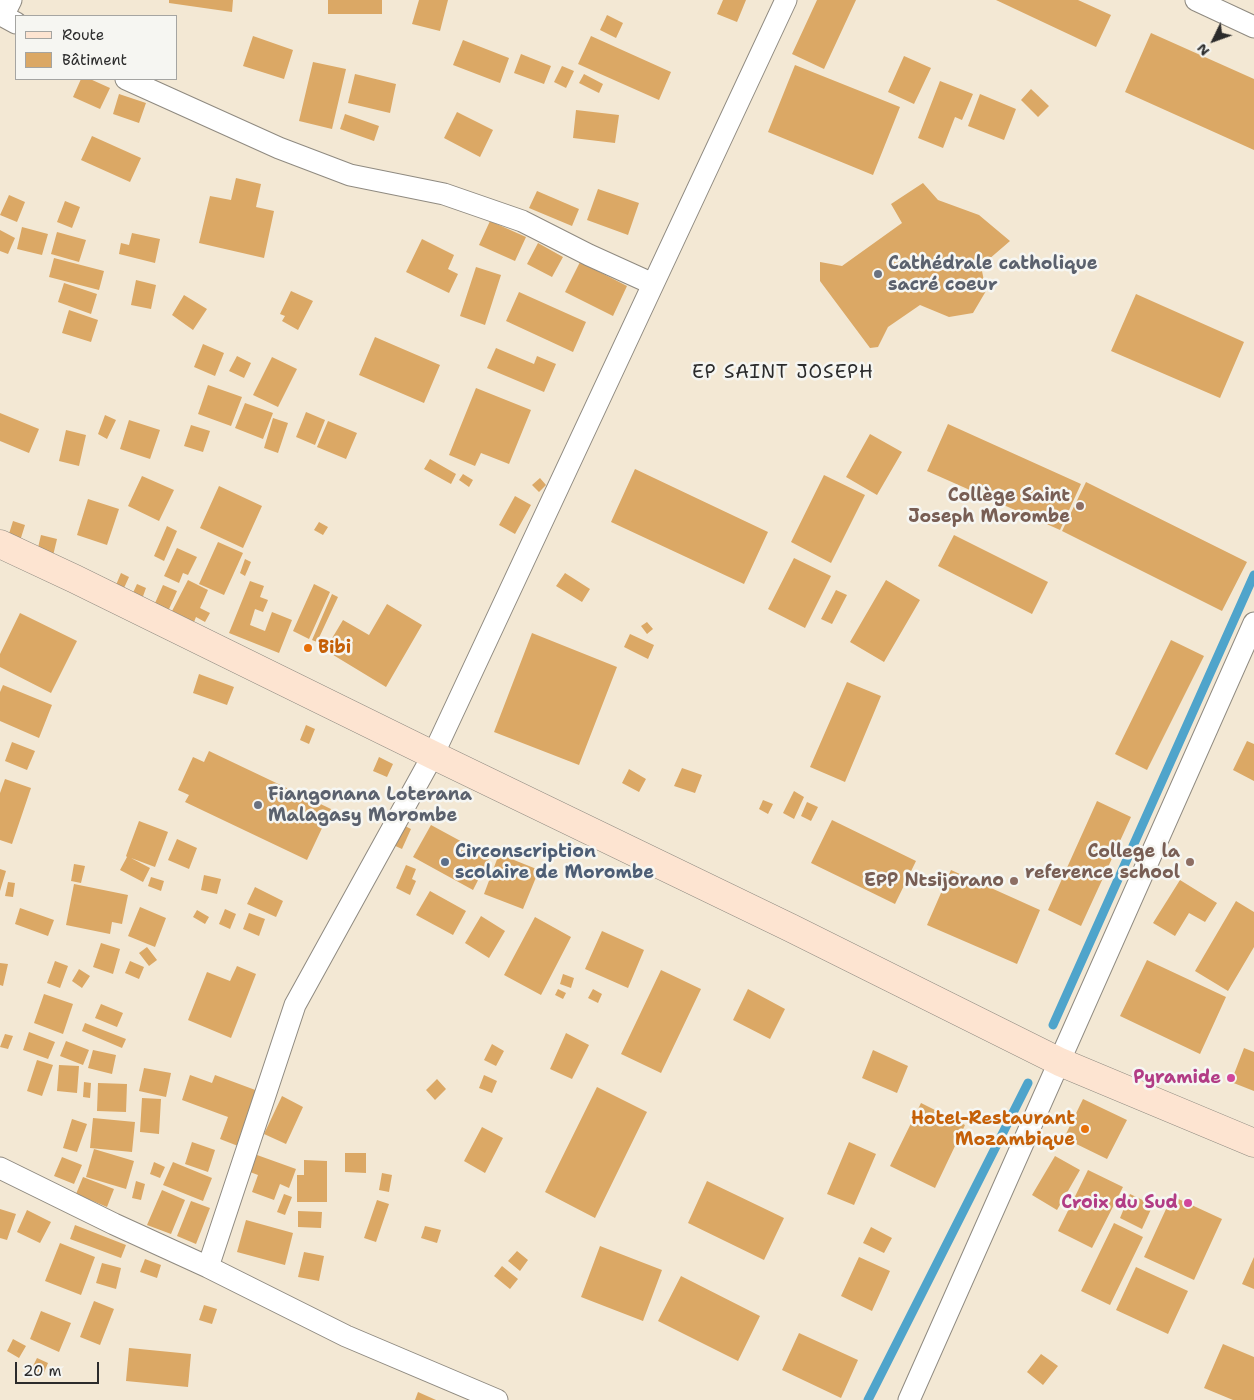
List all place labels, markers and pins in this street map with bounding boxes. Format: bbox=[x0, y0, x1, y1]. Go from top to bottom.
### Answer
place label: Cathédrale catholique sacré coeur bbox=[888, 253, 1098, 296]
marker: Cathédrale catholique sacré coeur bbox=[872, 268, 884, 280]
place label: Collège Saint Joseph Morombe bbox=[908, 485, 1070, 528]
marker: Collège Saint Joseph Morombe bbox=[1074, 500, 1086, 512]
place label: Bibi bbox=[318, 637, 351, 659]
marker: Bibi bbox=[302, 642, 314, 654]
place label: Fiangonana Loterana Malagasy Morombe bbox=[268, 784, 472, 826]
marker: Fiangonana Loterana Malagasy Morombe bbox=[252, 799, 264, 811]
place label: Circonscription scolaire de Morombe bbox=[455, 841, 654, 884]
place label: College la reference school bbox=[1025, 841, 1180, 884]
marker: Circonscription scolaire de Morombe bbox=[439, 856, 451, 868]
marker: College la reference school bbox=[1184, 856, 1196, 868]
place label: EPP Ntsijorano bbox=[864, 870, 1004, 892]
marker: EPP Ntsijorano bbox=[1008, 875, 1020, 887]
place label: Pyramide bbox=[1133, 1067, 1221, 1089]
marker: Pyramide bbox=[1225, 1072, 1237, 1084]
place label: Hotel-Restaurant Mozambique bbox=[911, 1108, 1075, 1150]
marker: Hotel-Restaurant Mozambique bbox=[1079, 1123, 1091, 1135]
place label: Croix du Sud bbox=[1061, 1192, 1178, 1214]
marker: Croix du Sud bbox=[1182, 1197, 1194, 1209]

